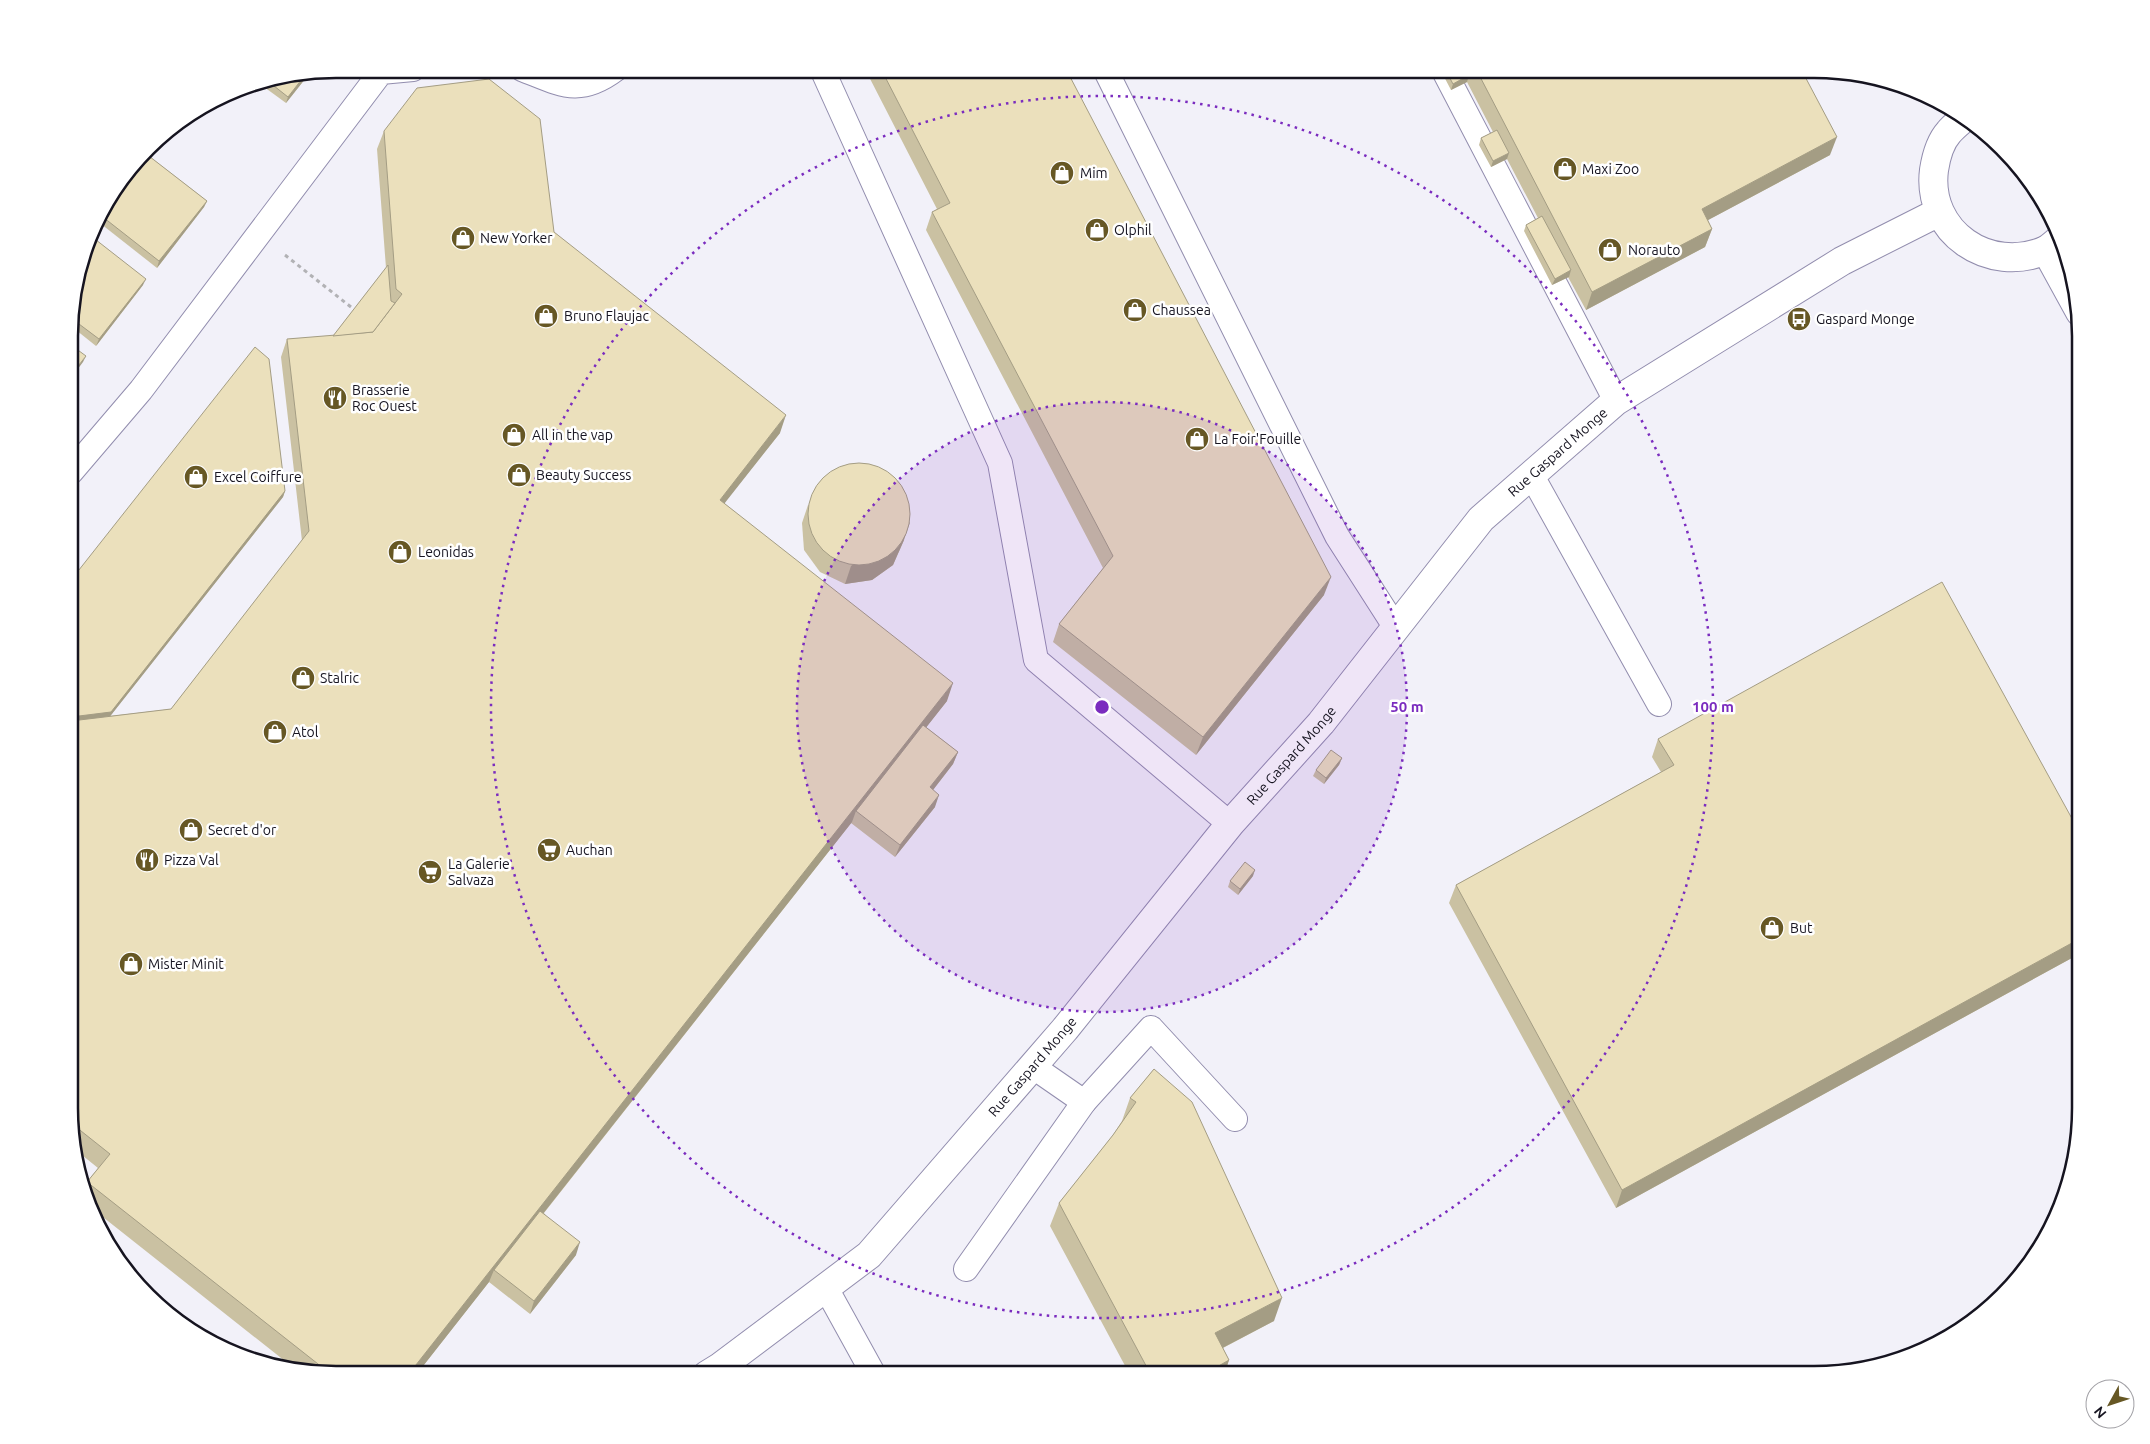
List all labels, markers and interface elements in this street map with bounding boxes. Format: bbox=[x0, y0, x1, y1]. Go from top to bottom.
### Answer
shop icon: Maxi Zoo bbox=[1552, 156, 1578, 182]
shop icon: Mim bbox=[1049, 160, 1075, 186]
place label: Maxi Zoo bbox=[1582, 161, 1639, 177]
place label: Mim bbox=[1080, 165, 1108, 181]
shop icon: Olphil bbox=[1084, 217, 1110, 243]
place label: Olphil bbox=[1114, 222, 1152, 238]
shop icon: New Yorker bbox=[450, 225, 476, 251]
place label: New Yorker bbox=[480, 230, 553, 246]
shop icon: Norauto bbox=[1597, 237, 1623, 263]
place label: Norauto bbox=[1628, 242, 1680, 258]
shop icon: Chaussea bbox=[1122, 297, 1148, 323]
place label: Chaussea bbox=[1152, 302, 1211, 318]
shop icon: Bruno Flaujac bbox=[533, 303, 559, 329]
bus stop icon: Gaspard Monge bbox=[1786, 306, 1812, 332]
place label: Bruno Flaujac bbox=[564, 308, 649, 324]
place label: Gaspard Monge bbox=[1816, 311, 1915, 327]
place label: Brasserie Roc Ouest bbox=[352, 382, 417, 414]
restaurant icon: Brasserie Roc Ouest bbox=[322, 385, 348, 411]
street label: Rue Gaspard Monge bbox=[1505, 404, 1611, 500]
shop icon: All in the vap bbox=[501, 422, 527, 448]
shop icon: La Foir'Fouille bbox=[1184, 426, 1210, 452]
place label: All in the vap bbox=[532, 427, 613, 443]
place label: La Foir'Fouille bbox=[1214, 431, 1301, 447]
shop icon: Beauty Success bbox=[506, 462, 532, 488]
shop icon: Excel Coiffure bbox=[183, 464, 209, 490]
place label: Beauty Success bbox=[536, 467, 631, 483]
place label: Excel Coiffure bbox=[214, 469, 302, 485]
shop icon: Leonidas bbox=[387, 539, 413, 565]
place label: Leonidas bbox=[418, 544, 474, 560]
shop icon: Stalric bbox=[290, 665, 316, 691]
place label: Stalric bbox=[320, 670, 359, 686]
centre of rings bbox=[1093, 698, 1111, 716]
text: 50 m bbox=[1390, 698, 1424, 715]
text: 100 m bbox=[1692, 698, 1734, 715]
street label: Rue Gaspard Monge bbox=[1243, 703, 1339, 808]
shop icon: Atol bbox=[262, 719, 288, 745]
place label: Atol bbox=[292, 724, 319, 740]
shop icon: Secret d'or bbox=[178, 817, 204, 843]
place label: Secret d'or bbox=[208, 822, 277, 838]
supermarket icon: Auchan bbox=[536, 837, 562, 863]
place label: Auchan bbox=[566, 842, 613, 858]
restaurant icon: Pizza Val bbox=[134, 847, 160, 873]
place label: Pizza Val bbox=[164, 852, 219, 868]
place label: La Galerie Salvaza bbox=[448, 856, 510, 888]
supermarket icon: La Galerie Salvaza bbox=[417, 859, 443, 885]
shop icon: But bbox=[1759, 915, 1785, 941]
place label: But bbox=[1790, 920, 1813, 936]
shop icon: Mister Minit bbox=[118, 951, 144, 977]
place label: Mister Minit bbox=[148, 956, 224, 972]
street label: Rue Gaspard Monge bbox=[985, 1013, 1080, 1120]
north arrow bbox=[2085, 1379, 2135, 1429]
text: N bbox=[2091, 1403, 2110, 1422]

